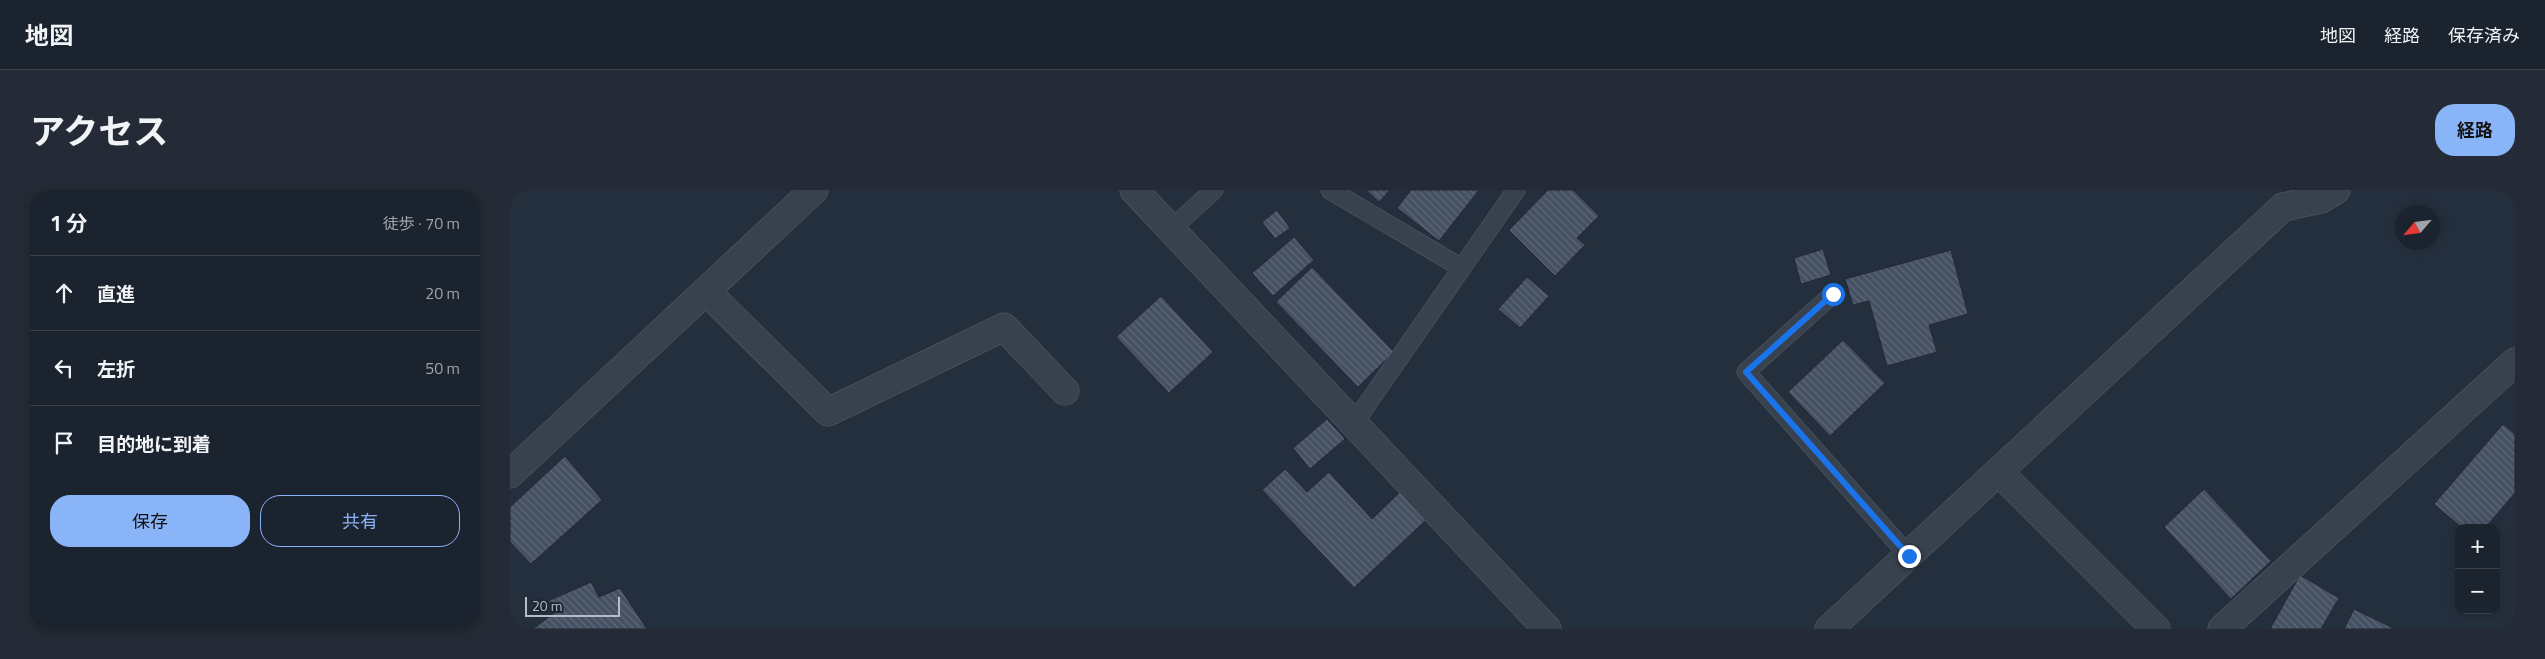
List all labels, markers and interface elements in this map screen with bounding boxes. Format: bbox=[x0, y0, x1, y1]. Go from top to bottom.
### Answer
text: 地図 bbox=[25, 17, 73, 53]
text: 地図 bbox=[2320, 22, 2356, 49]
text: 経路 bbox=[2384, 22, 2420, 49]
text: 保存済み bbox=[2448, 22, 2520, 49]
text: アクセス bbox=[30, 104, 168, 158]
button: 経路 bbox=[2435, 104, 2515, 156]
north arrow bbox=[2395, 205, 2440, 250]
text: 1 分 bbox=[50, 207, 87, 239]
text: 徒歩 · 70 m bbox=[383, 211, 460, 235]
icon: ahead bbox=[50, 279, 78, 307]
text: 直進 bbox=[97, 279, 135, 308]
text: 20 m bbox=[425, 281, 460, 305]
route start bbox=[1822, 283, 1845, 306]
icon: left bbox=[50, 354, 78, 382]
text: 左折 bbox=[97, 354, 135, 383]
text: 50 m bbox=[425, 356, 460, 380]
icon: arrive bbox=[50, 429, 78, 457]
text: 目的地に到着 bbox=[97, 429, 211, 458]
button: 保存 bbox=[50, 495, 250, 547]
button: 共有 bbox=[260, 495, 460, 547]
map controls bbox=[2455, 524, 2500, 614]
button: + bbox=[2455, 524, 2500, 569]
route end bbox=[1898, 545, 1921, 568]
button: − bbox=[2455, 569, 2500, 614]
scale bar bbox=[525, 594, 620, 617]
text: 20 m bbox=[532, 595, 562, 616]

